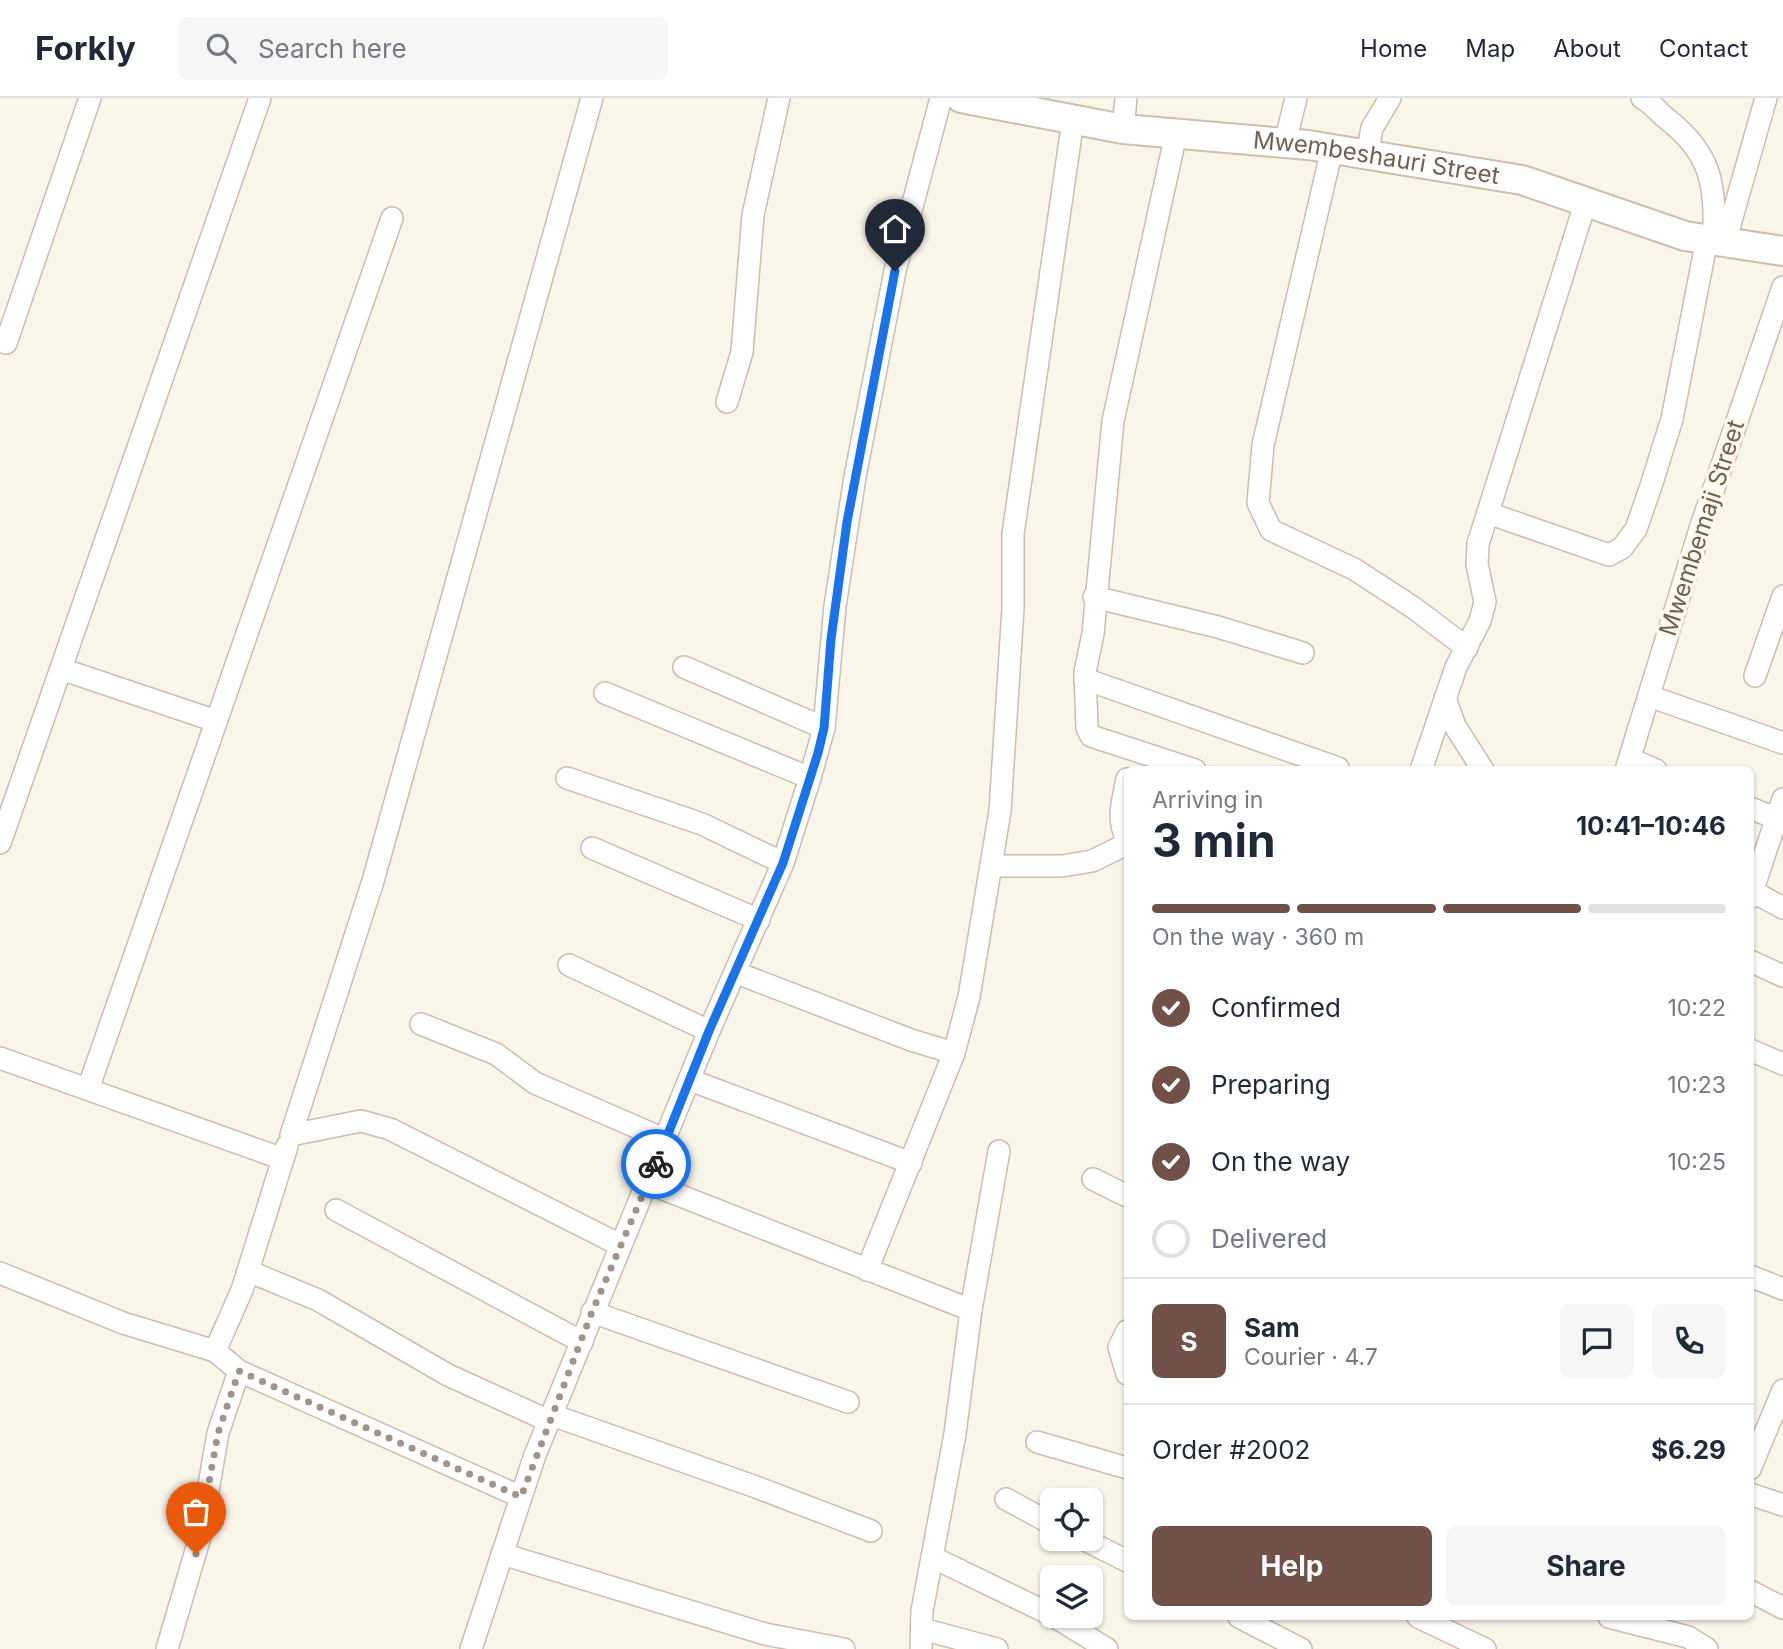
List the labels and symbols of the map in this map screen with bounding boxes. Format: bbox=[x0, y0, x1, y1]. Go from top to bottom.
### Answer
street label: Mwembeshauri Street bbox=[1252, 125, 1502, 190]
pin bbox=[865, 199, 925, 271]
street label: Mwembemaji Street bbox=[1653, 416, 1750, 639]
courier bbox=[621, 1129, 691, 1199]
pin bbox=[166, 1482, 226, 1554]

